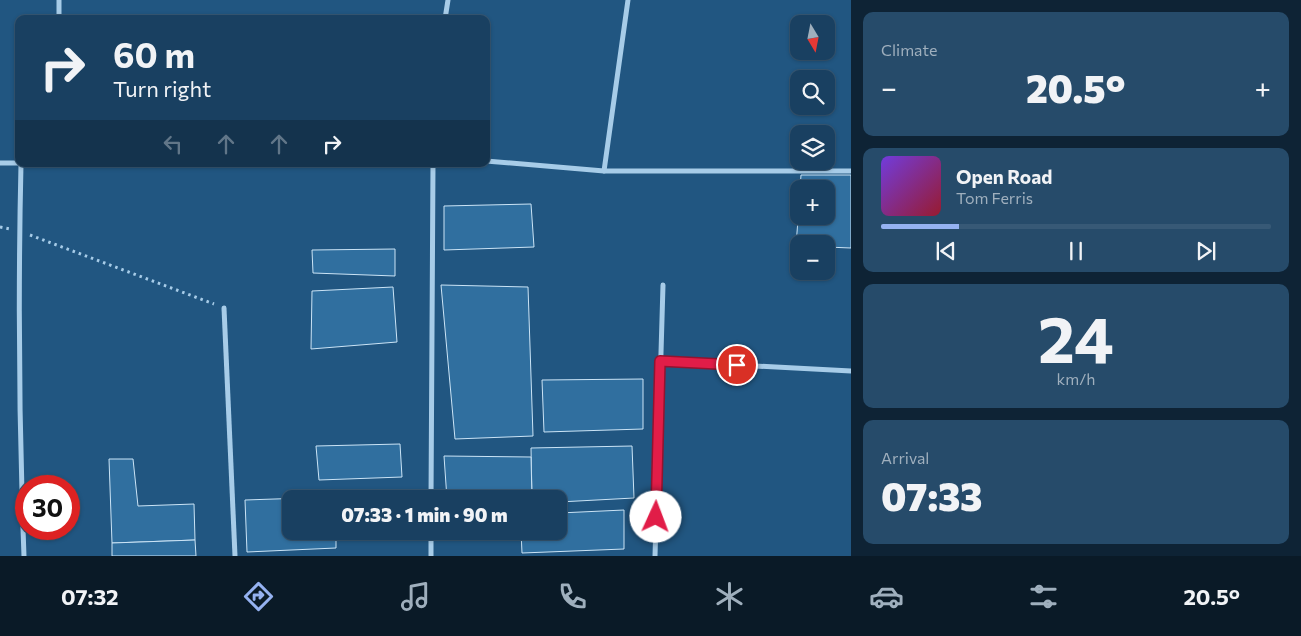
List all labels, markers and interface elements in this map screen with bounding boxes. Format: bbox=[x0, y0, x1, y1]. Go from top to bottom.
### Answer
north arrow bbox=[790, 15, 835, 60]
map controls bbox=[790, 15, 835, 280]
text: 60 m bbox=[113, 32, 195, 75]
icon: right bbox=[30, 35, 95, 100]
text: Climate bbox=[881, 40, 937, 59]
text: 20.5° bbox=[1026, 64, 1126, 111]
button: search bbox=[790, 70, 835, 115]
text: − bbox=[881, 70, 897, 104]
text: + bbox=[1255, 70, 1271, 104]
text: Turn right bbox=[113, 75, 211, 102]
button: layers bbox=[790, 125, 835, 170]
icon: left bbox=[159, 130, 187, 158]
icon: ahead bbox=[212, 130, 240, 158]
icon: ahead bbox=[265, 130, 293, 158]
icon: right bbox=[318, 130, 346, 158]
text: Open Road bbox=[956, 165, 1052, 188]
button: + bbox=[790, 180, 835, 225]
text: Tom Ferris bbox=[956, 188, 1033, 207]
button: − bbox=[790, 235, 835, 280]
icon: previous bbox=[932, 237, 960, 265]
icon: pause bbox=[1062, 237, 1090, 265]
icon: next bbox=[1192, 237, 1220, 265]
text: 24 bbox=[1038, 297, 1114, 376]
pin bbox=[716, 344, 758, 386]
icon: arrive bbox=[723, 351, 751, 379]
text: km/h bbox=[1057, 369, 1095, 388]
text: Arrival bbox=[881, 448, 929, 467]
text: 07:33 bbox=[881, 472, 983, 519]
speed limit sign: 30 bbox=[15, 475, 80, 540]
position arrow bbox=[629, 490, 681, 542]
text: 07:33 · 1 min · 90 m bbox=[341, 503, 508, 526]
icon: directions bbox=[241, 579, 276, 614]
icon: music bbox=[398, 579, 433, 614]
icon: phone bbox=[555, 579, 590, 614]
icon: climate bbox=[712, 579, 747, 614]
icon: car bbox=[869, 579, 904, 614]
icon: filters bbox=[1026, 579, 1061, 614]
text: 07:32 bbox=[61, 583, 119, 610]
text: 20.5° bbox=[1183, 583, 1240, 610]

